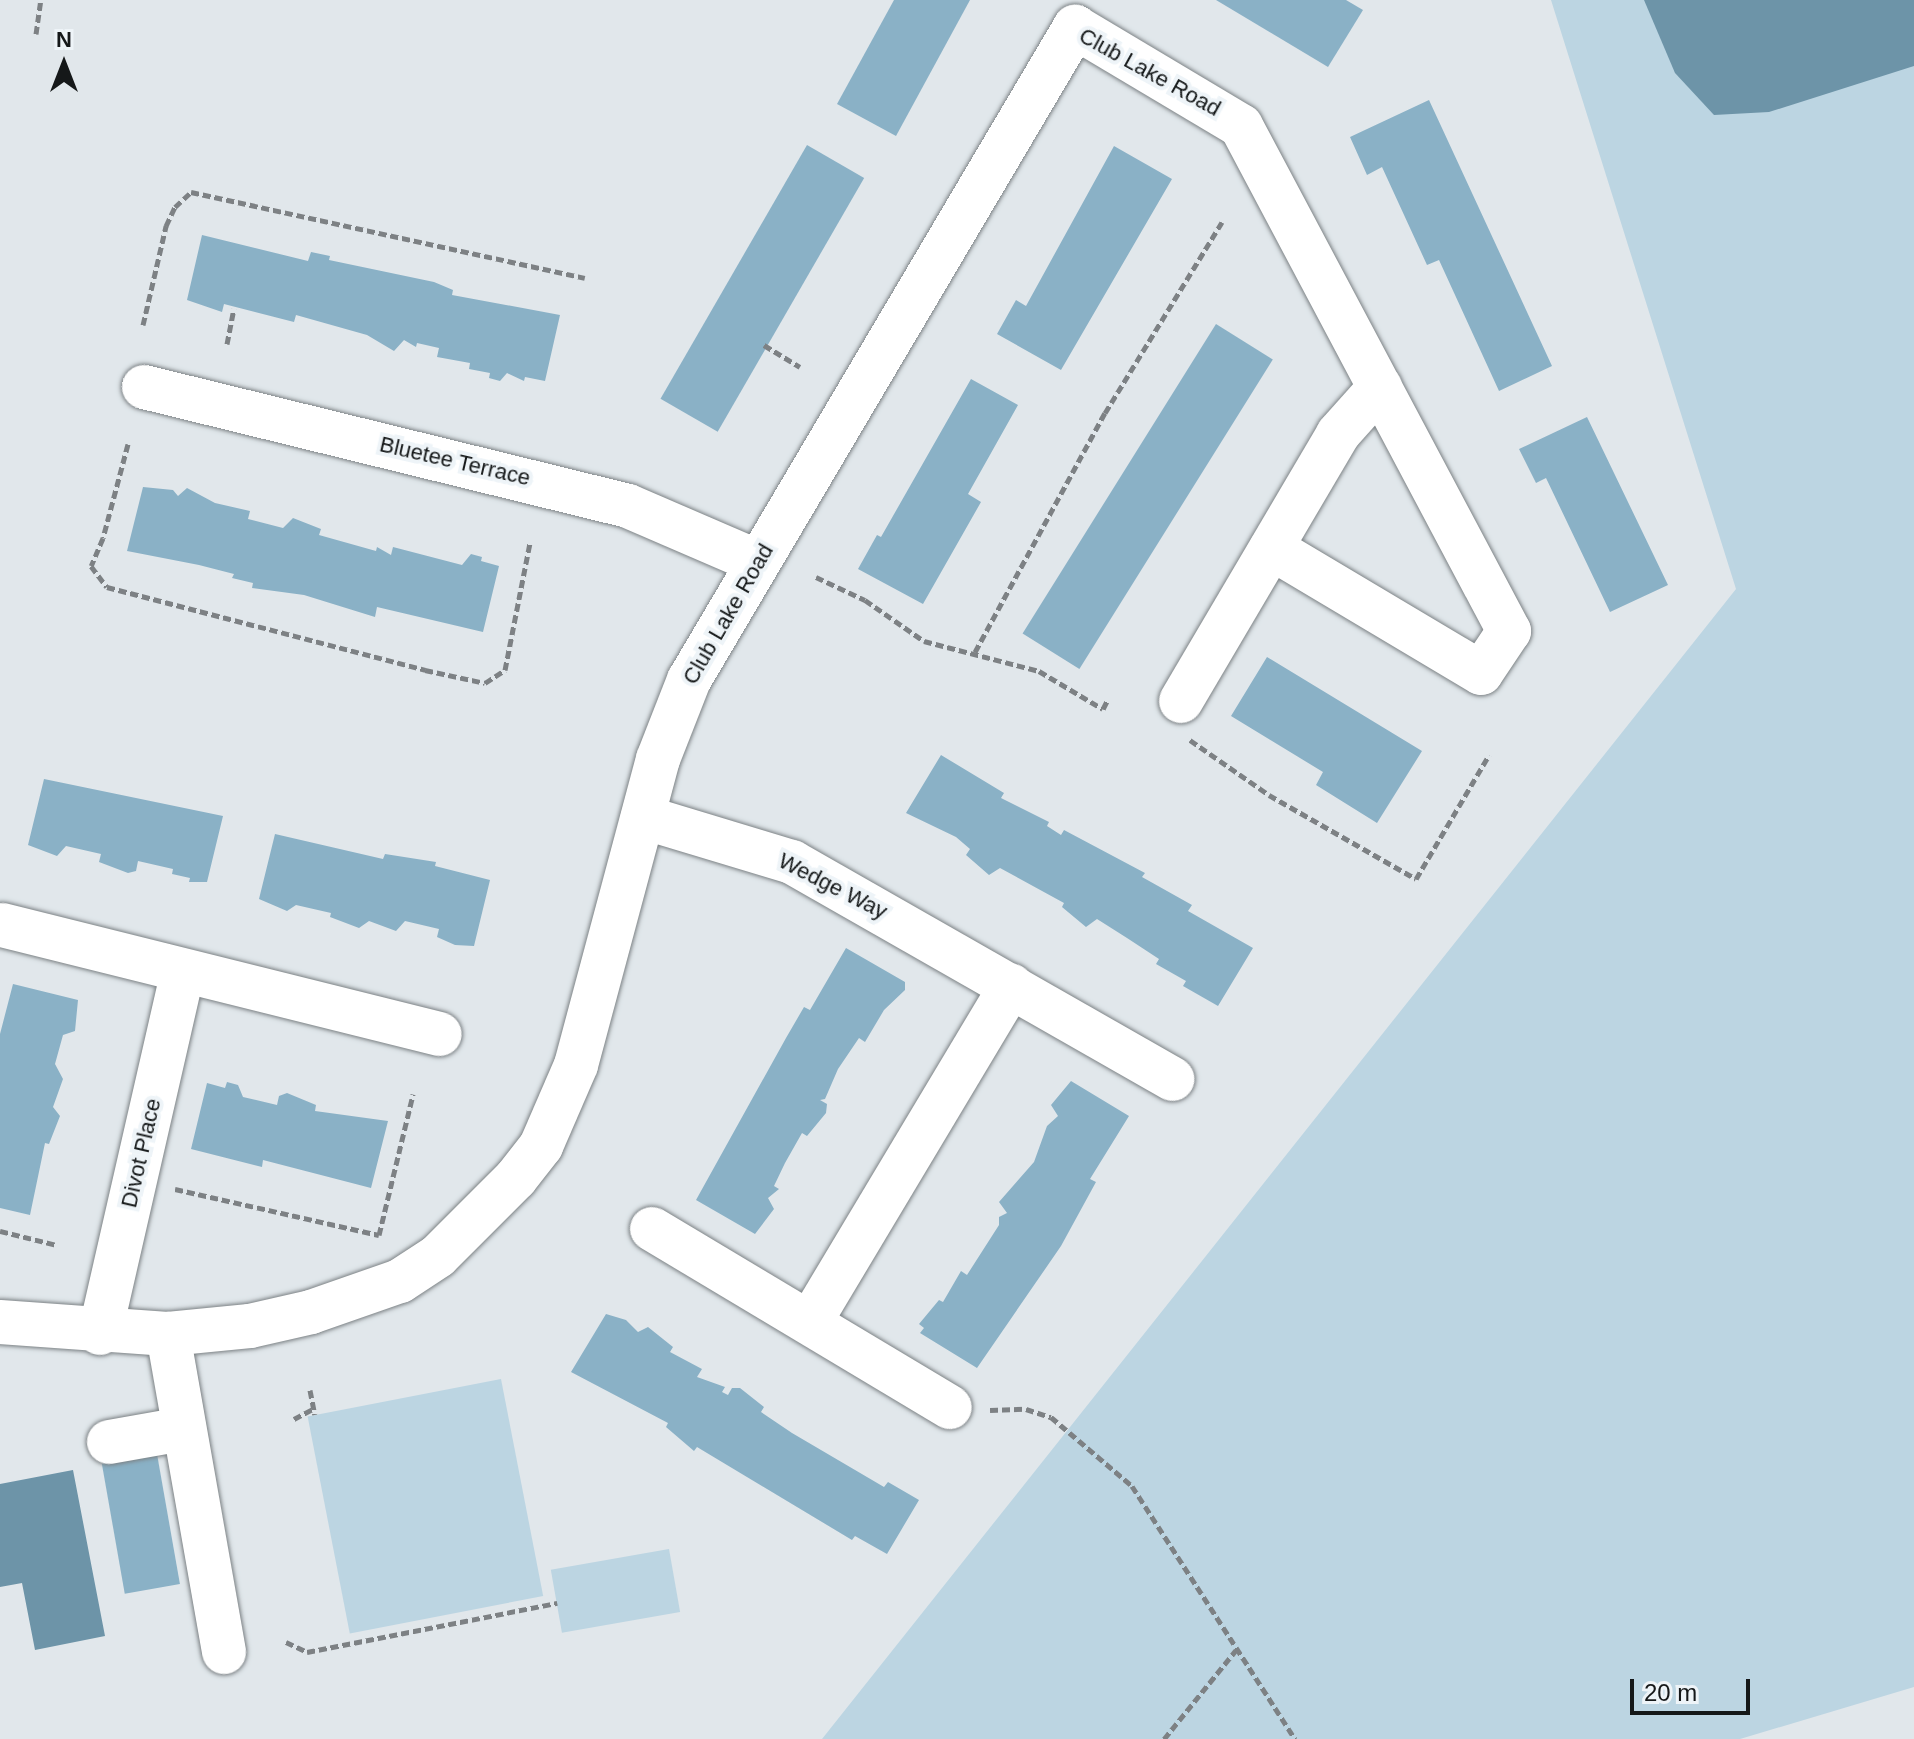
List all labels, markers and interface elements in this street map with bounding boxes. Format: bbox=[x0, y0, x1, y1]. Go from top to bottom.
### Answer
street label: Club Lake Road bbox=[1075, 22, 1225, 122]
north arrow bbox=[24, 24, 104, 104]
text: N bbox=[56, 27, 72, 52]
street label: Bluetee Terrace bbox=[377, 431, 533, 491]
street label: Club Lake Road bbox=[677, 539, 779, 689]
street label: Wedge Way bbox=[774, 847, 892, 925]
street label: Divot Place bbox=[116, 1096, 166, 1210]
scale bar bbox=[1634, 1663, 1754, 1713]
text: 20 m bbox=[1644, 1679, 1697, 1706]

